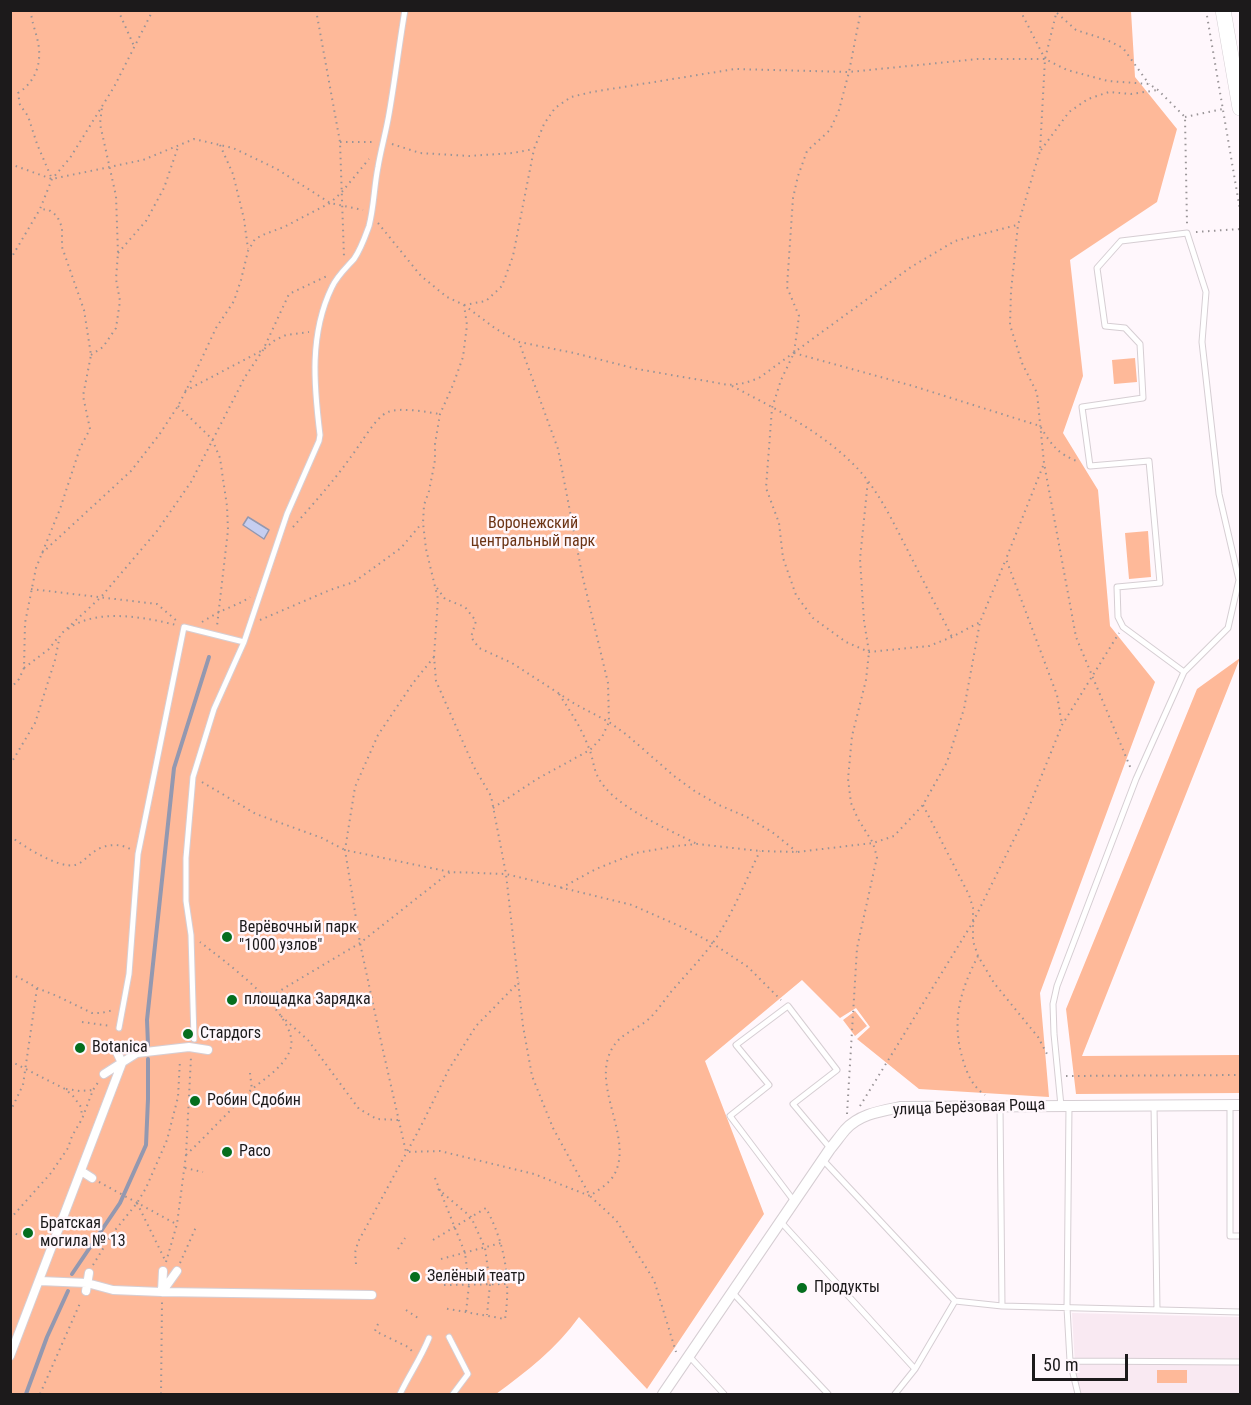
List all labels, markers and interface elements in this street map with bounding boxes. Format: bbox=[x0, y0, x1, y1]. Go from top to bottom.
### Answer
park label: Воронежский центральный парк bbox=[471, 514, 595, 552]
place label: Верёвочный парк "1000 узлов" bbox=[239, 918, 357, 956]
marker: Верёвочный парк "1000 узлов" bbox=[220, 930, 234, 944]
place label: площадка Зарядка bbox=[244, 990, 371, 1010]
marker: площадка Зарядка bbox=[225, 993, 239, 1007]
place label: Стардогs bbox=[200, 1024, 261, 1044]
marker: Стардогs bbox=[181, 1027, 195, 1041]
place label: Botanica bbox=[92, 1038, 148, 1058]
marker: Botanica bbox=[73, 1041, 87, 1055]
place label: Робин Сдобин bbox=[207, 1091, 301, 1111]
marker: Робин Сдобин bbox=[188, 1094, 202, 1108]
street label: улица Берёзовая Роща bbox=[893, 1096, 1045, 1120]
place label: Paco bbox=[239, 1142, 271, 1162]
marker: Paco bbox=[220, 1145, 234, 1159]
place label: Братская могила № 13 bbox=[40, 1214, 126, 1252]
marker: Братская могила № 13 bbox=[21, 1226, 35, 1240]
place label: Зелёный театр bbox=[427, 1267, 525, 1287]
marker: Зелёный театр bbox=[408, 1270, 422, 1284]
place label: Продукты bbox=[814, 1278, 880, 1298]
marker: Продукты bbox=[795, 1281, 809, 1295]
scale bar bbox=[1035, 1342, 1131, 1380]
text: 50 m bbox=[1043, 1354, 1078, 1375]

